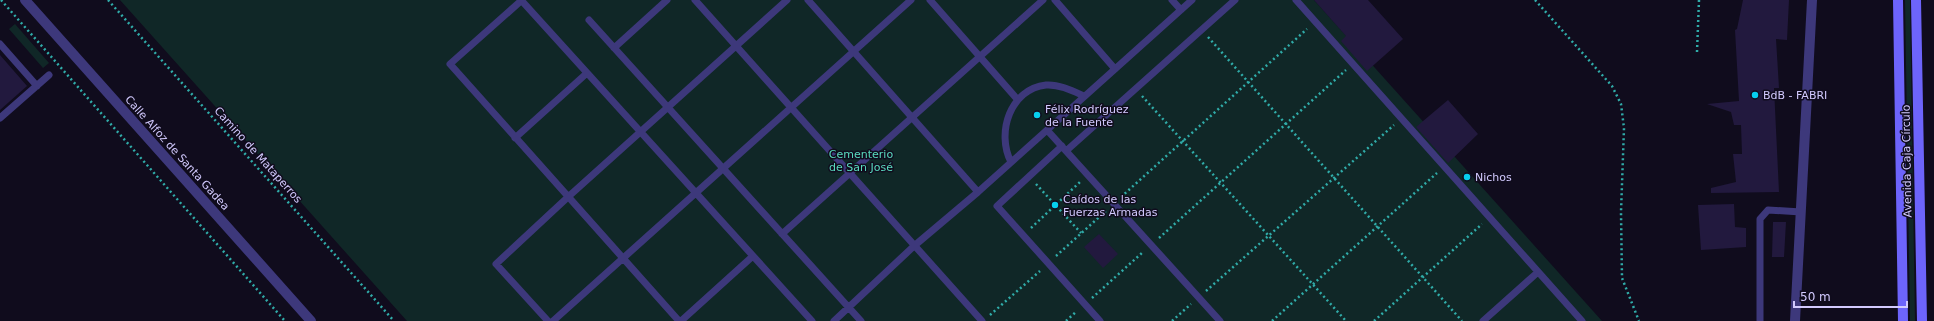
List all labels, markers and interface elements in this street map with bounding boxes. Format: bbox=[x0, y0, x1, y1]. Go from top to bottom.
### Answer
place label: BdB - FABRI bbox=[1763, 89, 1827, 102]
marker: BdB - FABRI bbox=[1750, 90, 1760, 100]
street label: Calle Alfoz de Santa Gadea bbox=[122, 93, 232, 213]
place label: Félix Rodríguez de la Fuente bbox=[1045, 103, 1129, 129]
street label: Camino de Mataperros bbox=[211, 104, 305, 206]
street label: Avenida Caja Círculo bbox=[1900, 104, 1914, 218]
marker: Félix Rodríguez de la Fuente bbox=[1032, 110, 1042, 120]
park label: Cementerio de San José bbox=[829, 148, 893, 174]
place label: Nichos bbox=[1475, 171, 1512, 184]
marker: Nichos bbox=[1462, 172, 1472, 182]
place label: Caídos de las Fuerzas Armadas bbox=[1063, 193, 1158, 219]
marker: Caídos de las Fuerzas Armadas bbox=[1050, 200, 1060, 210]
scale bar bbox=[1794, 283, 1907, 309]
text: 50 m bbox=[1800, 290, 1831, 304]

